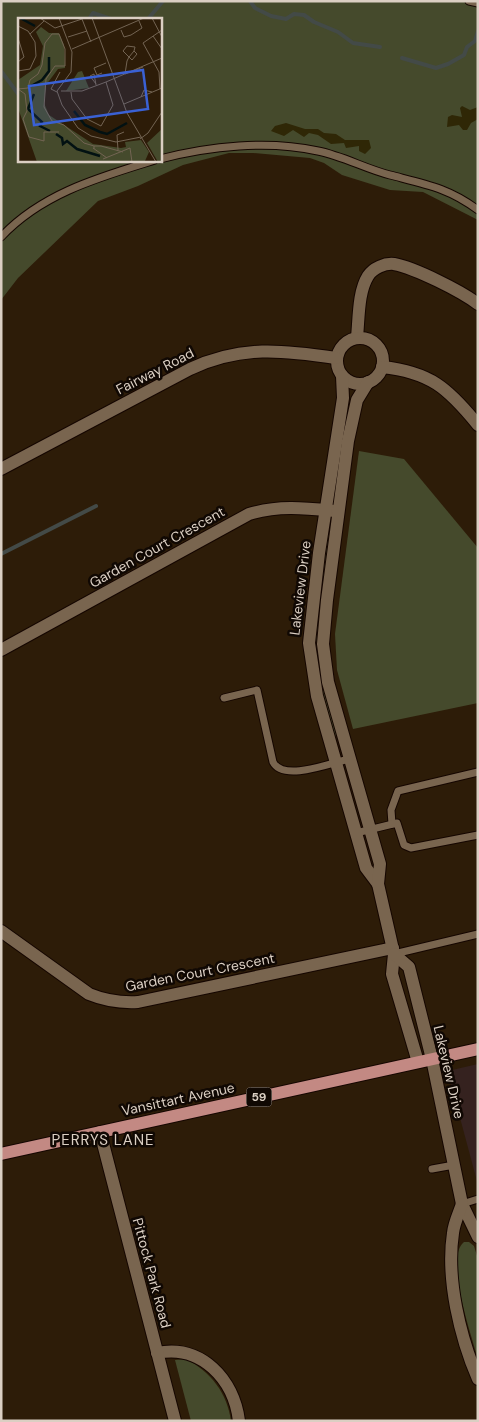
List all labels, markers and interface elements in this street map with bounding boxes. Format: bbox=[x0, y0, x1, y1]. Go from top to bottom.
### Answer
inset map bbox=[18, 18, 161, 161]
street label: Fairway Road bbox=[113, 344, 197, 398]
street label: Garden Court Crescent bbox=[86, 502, 228, 592]
street label: Lakeview Drive bbox=[285, 540, 315, 636]
street label: Garden Court Crescent bbox=[124, 949, 276, 995]
street label: Lakeview Drive bbox=[430, 1024, 468, 1120]
street label: Vansittart Avenue bbox=[120, 1078, 236, 1120]
road number: 59 bbox=[246, 1088, 272, 1106]
district label: PERRYS LANE bbox=[51, 1130, 155, 1150]
street label: Pittock Park Road bbox=[129, 1216, 175, 1330]

